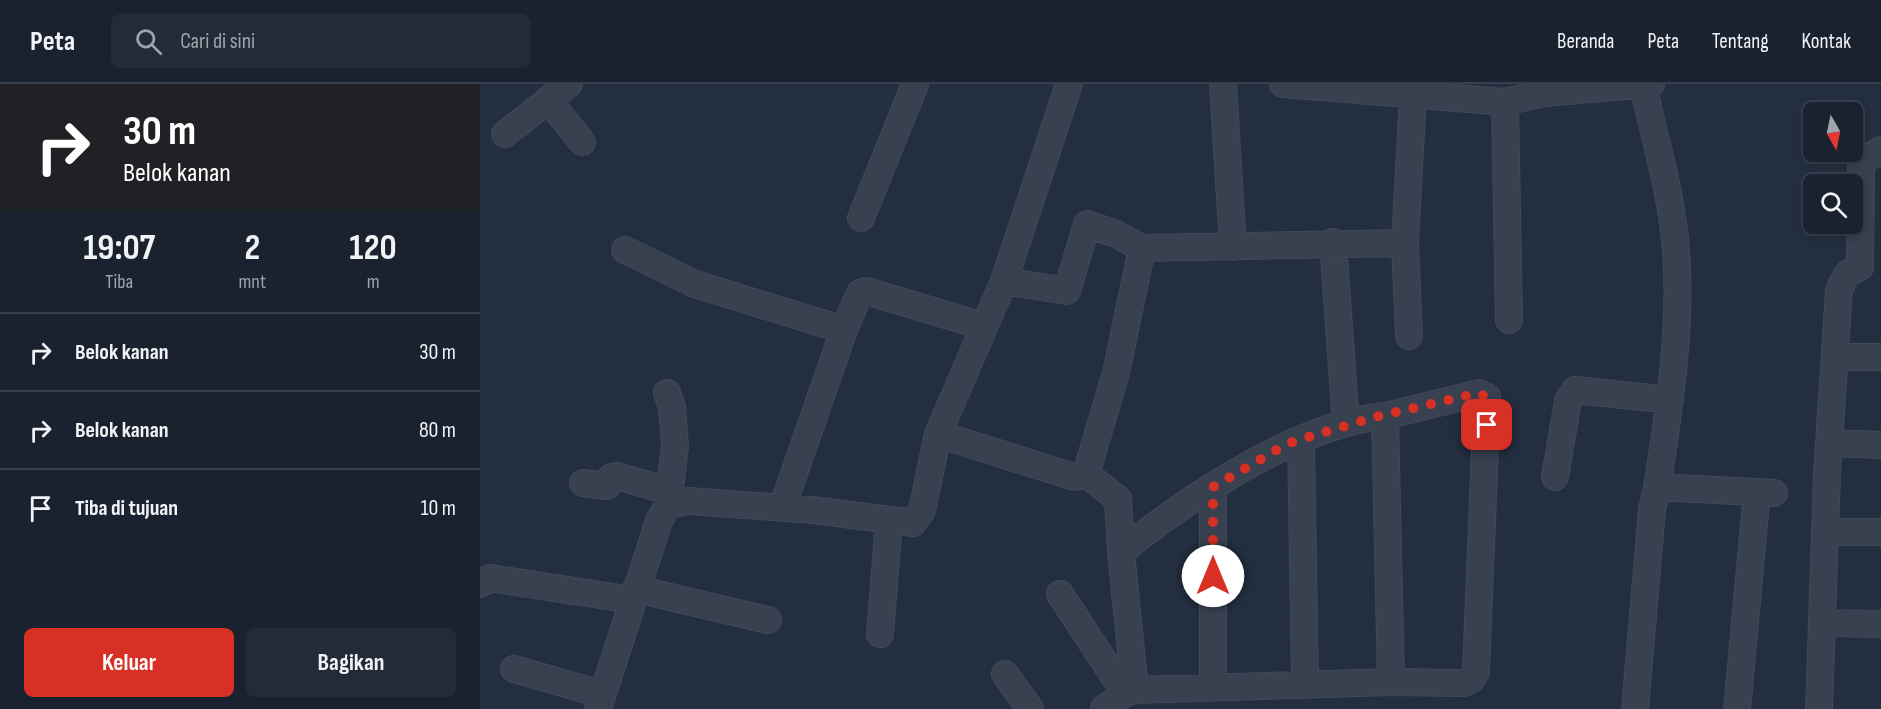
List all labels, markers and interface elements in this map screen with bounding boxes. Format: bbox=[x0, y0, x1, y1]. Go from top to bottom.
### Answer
search box bbox=[111, 14, 531, 68]
text: Peta bbox=[30, 25, 75, 58]
icon: search bbox=[132, 25, 165, 58]
text: Cari di sini bbox=[180, 28, 255, 55]
text: Beranda bbox=[1557, 29, 1614, 54]
text: Peta bbox=[1647, 29, 1679, 54]
text: Tentang bbox=[1712, 29, 1769, 54]
text: Kontak bbox=[1802, 29, 1851, 54]
north arrow bbox=[1803, 102, 1863, 162]
map controls bbox=[1803, 102, 1863, 234]
text: 30 m bbox=[123, 106, 196, 157]
icon: right bbox=[24, 108, 102, 186]
text: Belok kanan bbox=[123, 157, 231, 189]
button: search bbox=[1803, 174, 1863, 234]
text: 19:07 bbox=[83, 227, 155, 270]
text: 2 bbox=[244, 227, 260, 270]
text: 120 bbox=[349, 227, 397, 270]
text: Tiba bbox=[105, 270, 133, 294]
text: mnt bbox=[238, 270, 266, 294]
text: m bbox=[367, 270, 379, 294]
icon: right bbox=[24, 336, 57, 369]
text: Belok kanan bbox=[75, 339, 168, 366]
text: 30 m bbox=[419, 339, 456, 366]
pin bbox=[1461, 399, 1512, 450]
icon: arrive bbox=[1470, 408, 1503, 441]
icon: right bbox=[24, 414, 57, 447]
text: Belok kanan bbox=[75, 417, 168, 444]
text: 80 m bbox=[419, 417, 456, 444]
icon: arrive bbox=[24, 492, 57, 525]
text: Tiba di tujuan bbox=[75, 495, 178, 522]
text: 10 m bbox=[421, 495, 456, 522]
position arrow bbox=[1181, 544, 1245, 608]
button: Keluar bbox=[24, 628, 234, 697]
button: Bagikan bbox=[246, 628, 456, 697]

